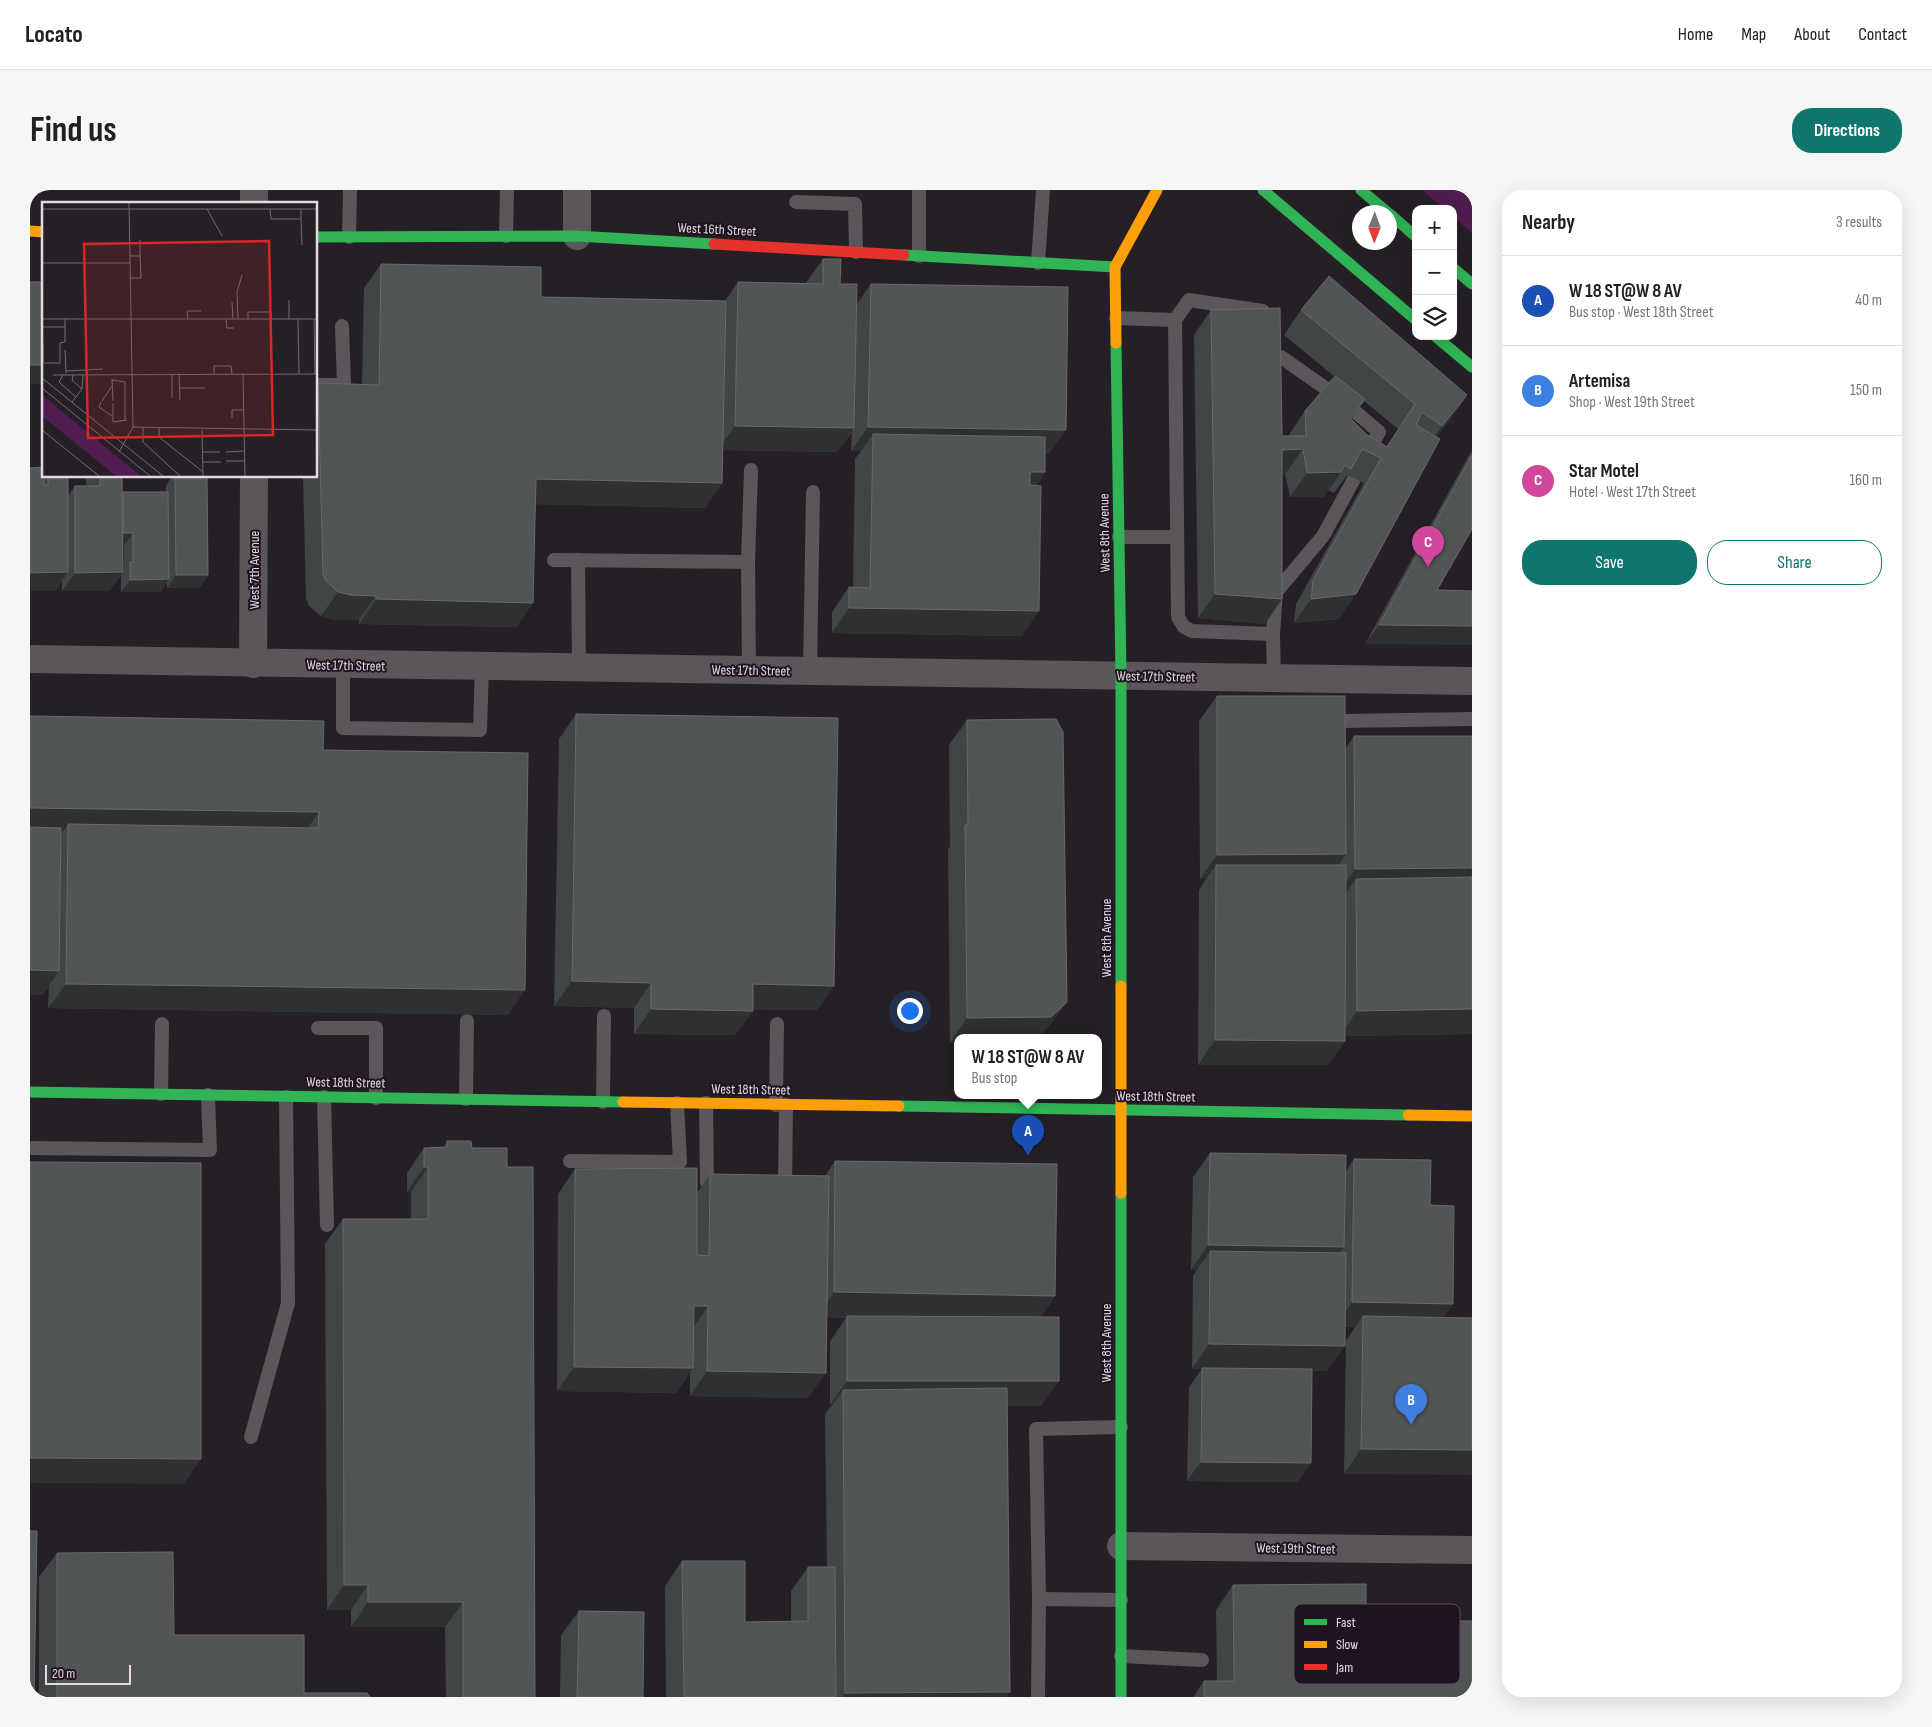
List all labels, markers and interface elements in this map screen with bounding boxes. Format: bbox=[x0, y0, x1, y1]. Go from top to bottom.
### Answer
text: Locato bbox=[25, 20, 83, 49]
text: Home bbox=[1678, 24, 1713, 45]
text: Map bbox=[1741, 24, 1766, 45]
text: About bbox=[1794, 24, 1830, 45]
text: Contact bbox=[1858, 24, 1907, 45]
button: Directions bbox=[1792, 108, 1902, 153]
text: Find us bbox=[30, 109, 117, 152]
inset map bbox=[42, 202, 318, 478]
north arrow bbox=[1352, 205, 1397, 250]
map controls bbox=[1412, 205, 1457, 340]
button: + bbox=[1412, 205, 1457, 250]
text: Nearby bbox=[1522, 210, 1575, 235]
text: 3 results bbox=[1836, 213, 1882, 232]
street label: West 16th Street bbox=[677, 219, 757, 240]
button: − bbox=[1412, 250, 1457, 295]
text: W 18 ST@W 8 AV bbox=[1569, 280, 1682, 303]
text: A bbox=[1534, 291, 1542, 310]
text: 40 m bbox=[1855, 291, 1882, 310]
button: layers bbox=[1412, 295, 1457, 340]
text: Bus stop · West 18th Street bbox=[1569, 303, 1714, 322]
text: Artemisa bbox=[1569, 370, 1630, 393]
text: B bbox=[1534, 381, 1542, 400]
text: 150 m bbox=[1850, 381, 1882, 400]
text: Shop · West 19th Street bbox=[1569, 393, 1695, 412]
text: Star Motel bbox=[1569, 460, 1639, 483]
text: C bbox=[1534, 471, 1542, 490]
text: 160 m bbox=[1849, 471, 1882, 490]
text: Hotel · West 17th Street bbox=[1569, 483, 1696, 502]
street label: West 8th Avenue bbox=[1095, 493, 1114, 573]
pin: C bbox=[1412, 526, 1444, 567]
street label: West 7th Avenue bbox=[246, 531, 263, 609]
button: Save bbox=[1522, 540, 1697, 585]
button: Share bbox=[1707, 540, 1882, 585]
street label: West 17th Street bbox=[307, 656, 385, 675]
street label: West 17th Street bbox=[712, 661, 790, 680]
street label: West 17th Street bbox=[1117, 667, 1195, 686]
street label: West 8th Avenue bbox=[1098, 899, 1115, 977]
your location bbox=[897, 998, 923, 1024]
popup bbox=[954, 1034, 1102, 1099]
text: W 18 ST@W 8 AV bbox=[972, 1046, 1084, 1069]
text: Bus stop bbox=[972, 1069, 1017, 1088]
street label: West 18th Street bbox=[306, 1073, 386, 1092]
street label: West 18th Street bbox=[711, 1080, 791, 1099]
street label: West 18th Street bbox=[1116, 1087, 1196, 1106]
pin: A bbox=[1012, 1115, 1044, 1156]
street label: West 8th Avenue bbox=[1098, 1304, 1115, 1382]
pin: B bbox=[1395, 1384, 1427, 1425]
street label: West 19th Street bbox=[1256, 1539, 1336, 1558]
legend bbox=[1294, 1604, 1460, 1684]
text: Fast bbox=[1336, 1614, 1356, 1631]
text: Slow bbox=[1336, 1636, 1358, 1653]
text: Jam bbox=[1335, 1659, 1353, 1676]
scale bar bbox=[45, 1662, 131, 1685]
text: 20 m bbox=[52, 1665, 75, 1682]

